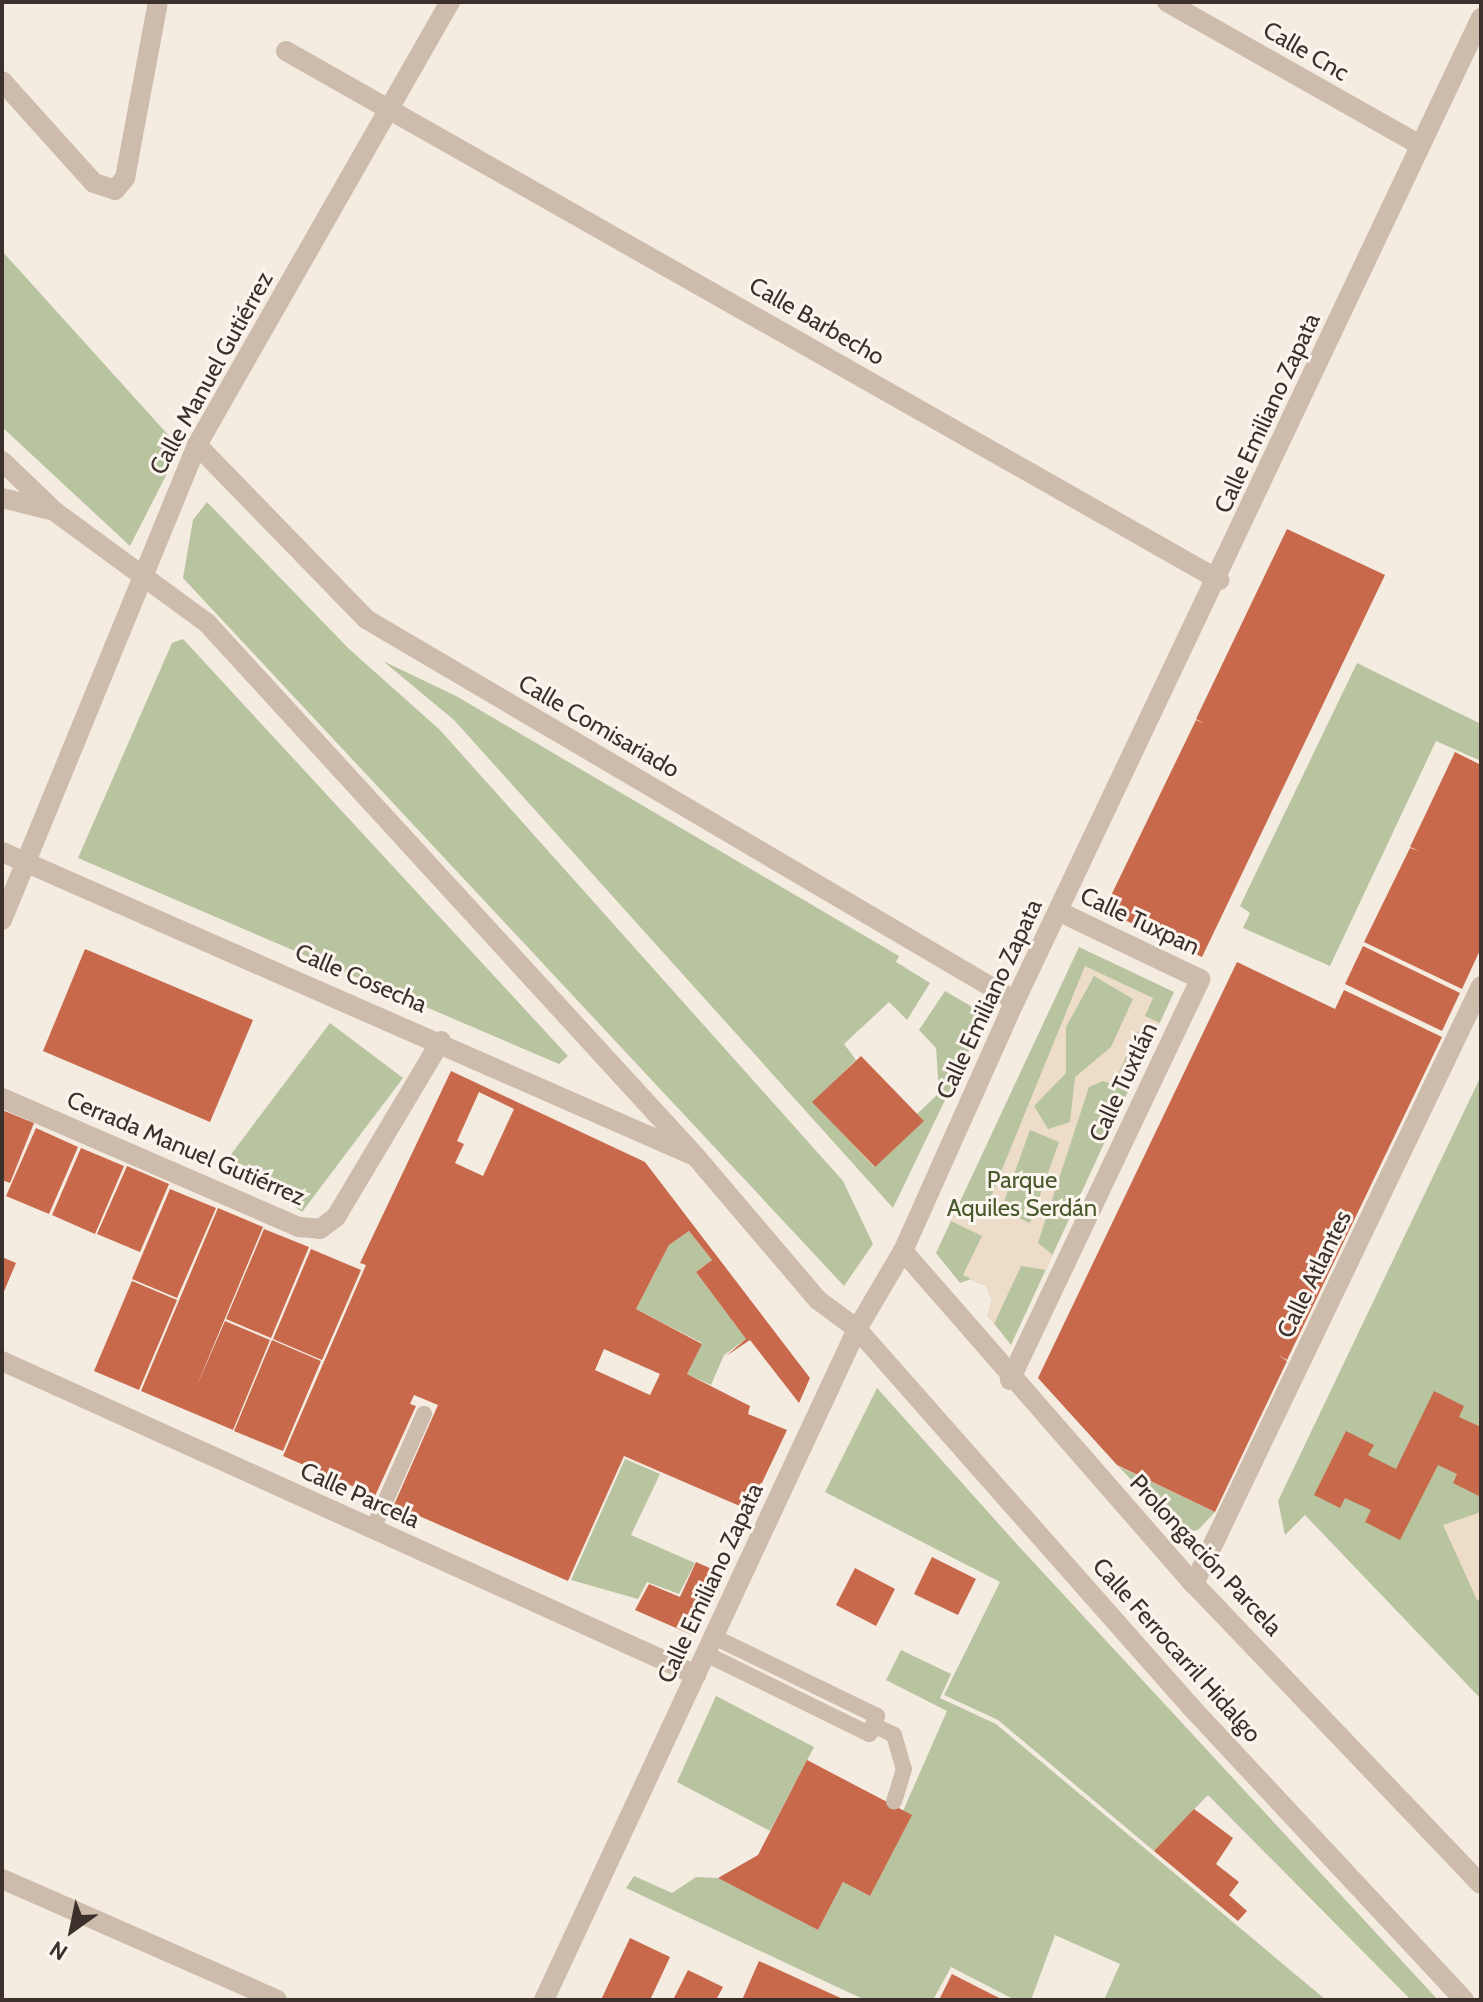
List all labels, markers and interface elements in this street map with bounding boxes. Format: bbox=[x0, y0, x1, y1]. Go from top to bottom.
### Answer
street label: Calle Cnc bbox=[1258, 15, 1354, 87]
street label: Calle Manuel Gutiérrez bbox=[143, 266, 279, 480]
street label: Calle Barbecho bbox=[744, 271, 890, 371]
street label: Calle Emiliano Zapata bbox=[1208, 308, 1326, 518]
street label: Calle Comisariado bbox=[513, 668, 685, 784]
street label: Calle Tuxpan bbox=[1076, 881, 1204, 961]
street label: Calle Emiliano Zapata bbox=[930, 894, 1048, 1104]
street label: Calle Cosecha bbox=[291, 937, 431, 1019]
street label: Calle Tuxtlán bbox=[1083, 1018, 1163, 1146]
street label: Cerrada Manuel Gutiérrez bbox=[62, 1085, 310, 1211]
park label: Parque Aquiles Serdán bbox=[947, 1166, 1097, 1222]
street label: Calle Atlantes bbox=[1271, 1206, 1357, 1342]
street label: Calle Parcela bbox=[296, 1456, 424, 1534]
street label: Prolongación Parcela bbox=[1124, 1468, 1288, 1642]
street label: Calle Emiliano Zapata bbox=[651, 1478, 769, 1688]
street label: Calle Ferrocarril Hidalgo bbox=[1087, 1552, 1267, 1748]
north arrow bbox=[32, 1890, 112, 1970]
text: N bbox=[45, 1935, 73, 1966]

